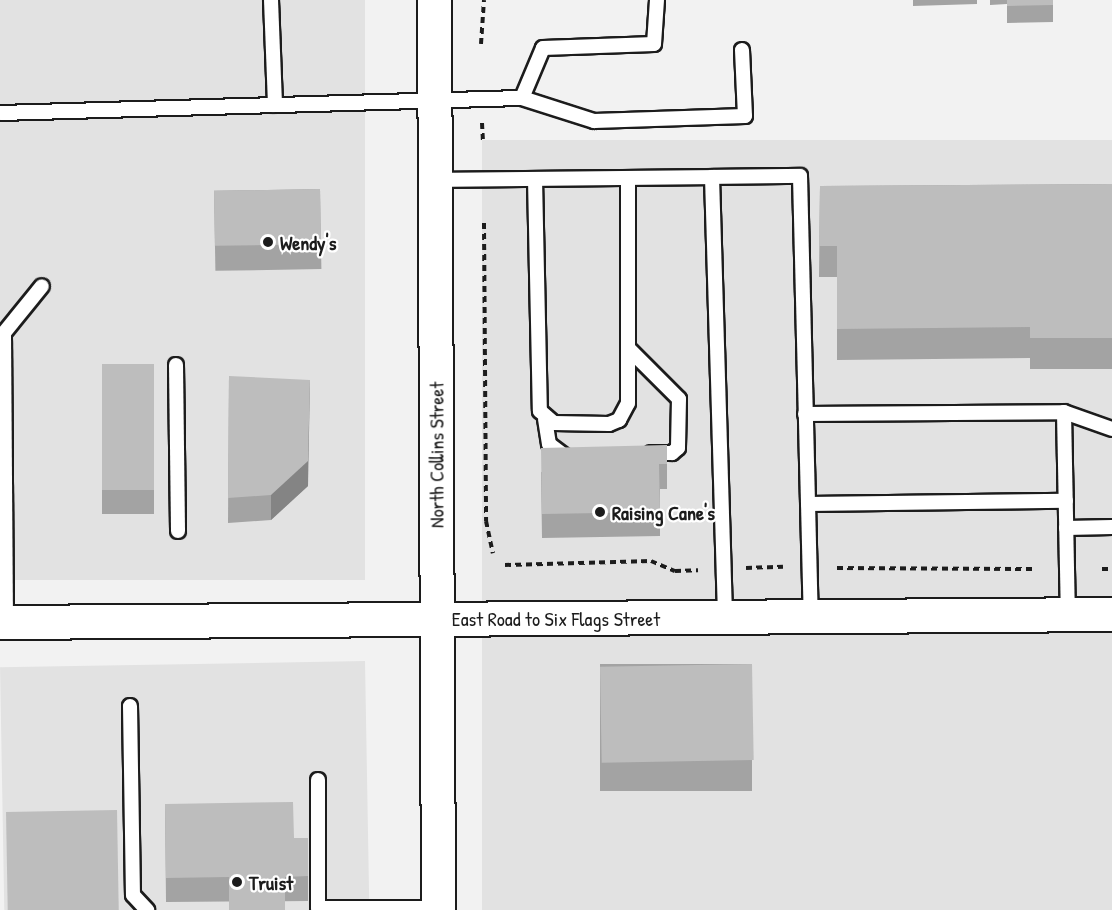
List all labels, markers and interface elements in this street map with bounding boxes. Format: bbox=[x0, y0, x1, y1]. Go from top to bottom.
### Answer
place label: Wendy's bbox=[280, 230, 337, 254]
marker: Wendy's bbox=[261, 235, 275, 249]
street label: North Collins Street bbox=[424, 382, 448, 528]
place label: Raising Cane's bbox=[612, 500, 715, 524]
marker: Raising Cane's bbox=[593, 505, 607, 519]
street label: East Road to Six Flags Street bbox=[452, 606, 660, 630]
place label: Truist bbox=[249, 870, 293, 894]
marker: Truist bbox=[230, 875, 244, 889]

